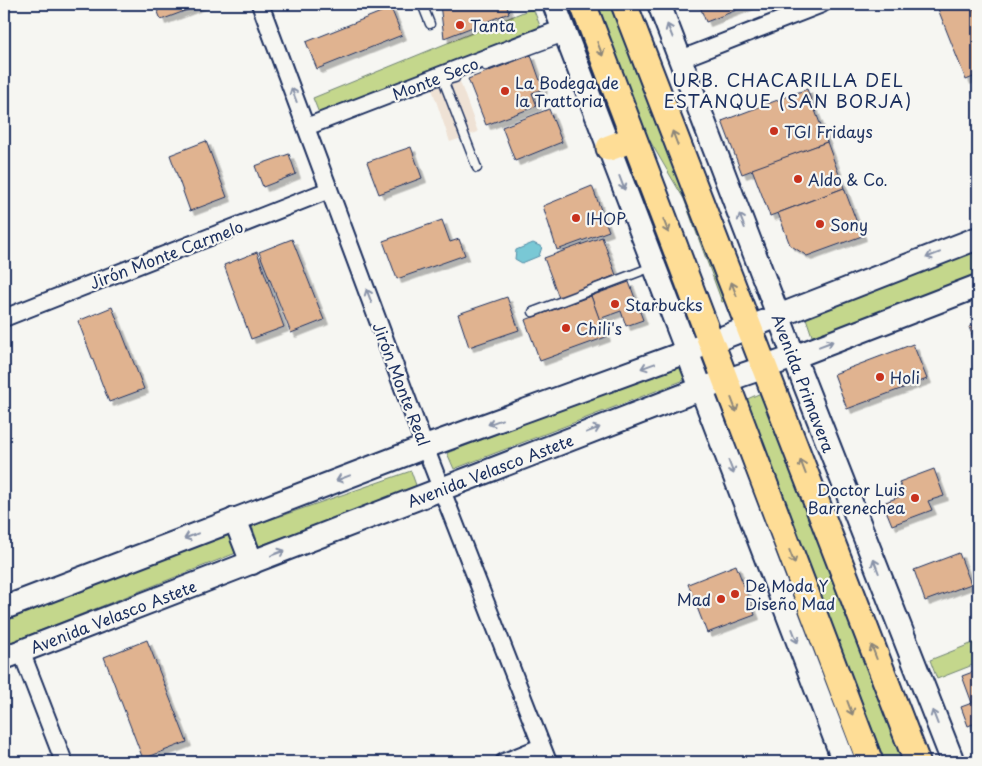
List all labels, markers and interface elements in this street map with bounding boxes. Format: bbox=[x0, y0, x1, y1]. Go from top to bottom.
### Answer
place label: Tanta bbox=[470, 13, 515, 37]
marker: Tanta bbox=[454, 19, 466, 31]
one-way arrow bbox=[664, 24, 673, 39]
one-way arrow bbox=[596, 41, 605, 57]
street label: Monte Seco bbox=[388, 51, 482, 105]
district label: URB. CHACARILLA DEL ESTANQUE (SAN BORJA) bbox=[664, 66, 912, 114]
place label: La Bodega de la Trattoria bbox=[515, 70, 619, 112]
marker: La Bodega de la Trattoria bbox=[499, 85, 511, 97]
one-way arrow bbox=[289, 87, 298, 103]
place label: TGI Fridays bbox=[784, 119, 873, 143]
marker: TGI Fridays bbox=[768, 125, 780, 137]
one-way arrow bbox=[670, 131, 680, 146]
place label: Aldo & Co. bbox=[808, 167, 888, 191]
marker: Aldo & Co. bbox=[792, 173, 804, 185]
one-way arrow bbox=[618, 175, 627, 191]
place label: IHOP bbox=[586, 206, 626, 230]
marker: IHOP bbox=[570, 212, 582, 224]
place label: Sony bbox=[830, 212, 868, 236]
street label: Jirón Monte Carmelo bbox=[86, 214, 246, 294]
one-way arrow bbox=[737, 214, 746, 229]
one-way arrow bbox=[662, 218, 671, 233]
marker: Sony bbox=[814, 218, 826, 230]
one-way arrow bbox=[926, 251, 941, 261]
one-way arrow bbox=[729, 282, 738, 298]
one-way arrow bbox=[364, 289, 373, 304]
place label: Starbucks bbox=[625, 292, 703, 316]
marker: Starbucks bbox=[609, 298, 621, 310]
street label: Avenida Primavera bbox=[767, 310, 842, 456]
place label: Chili's bbox=[576, 316, 622, 340]
street label: Jirón Monte Real bbox=[367, 319, 437, 449]
marker: Chili's bbox=[560, 322, 572, 334]
one-way arrow bbox=[818, 339, 833, 348]
one-way arrow bbox=[641, 362, 656, 371]
place label: Holi bbox=[890, 365, 920, 389]
marker: Holi bbox=[874, 371, 886, 383]
one-way arrow bbox=[730, 397, 739, 412]
one-way arrow bbox=[488, 418, 503, 427]
one-way arrow bbox=[585, 425, 600, 434]
street label: Avenida Velasco Astete bbox=[403, 427, 577, 513]
one-way arrow bbox=[727, 459, 736, 475]
one-way arrow bbox=[797, 460, 806, 475]
one-way arrow bbox=[336, 474, 351, 484]
place label: Doctor Luis Barrenechea bbox=[808, 477, 905, 519]
marker: Doctor Luis Barrenechea bbox=[909, 492, 921, 504]
one-way arrow bbox=[184, 532, 199, 541]
one-way arrow bbox=[270, 547, 285, 557]
one-way arrow bbox=[788, 548, 797, 564]
one-way arrow bbox=[870, 558, 879, 573]
street label: Avenida Velasco Astete bbox=[26, 573, 200, 659]
place label: De Moda Y Diseño Mad bbox=[745, 573, 835, 615]
place label: Mad bbox=[677, 587, 711, 611]
marker: De Moda Y Diseño Mad bbox=[729, 588, 741, 600]
marker: Mad bbox=[715, 593, 727, 605]
one-way arrow bbox=[791, 627, 800, 643]
one-way arrow bbox=[869, 644, 878, 660]
one-way arrow bbox=[846, 700, 855, 716]
one-way arrow bbox=[930, 710, 939, 725]

